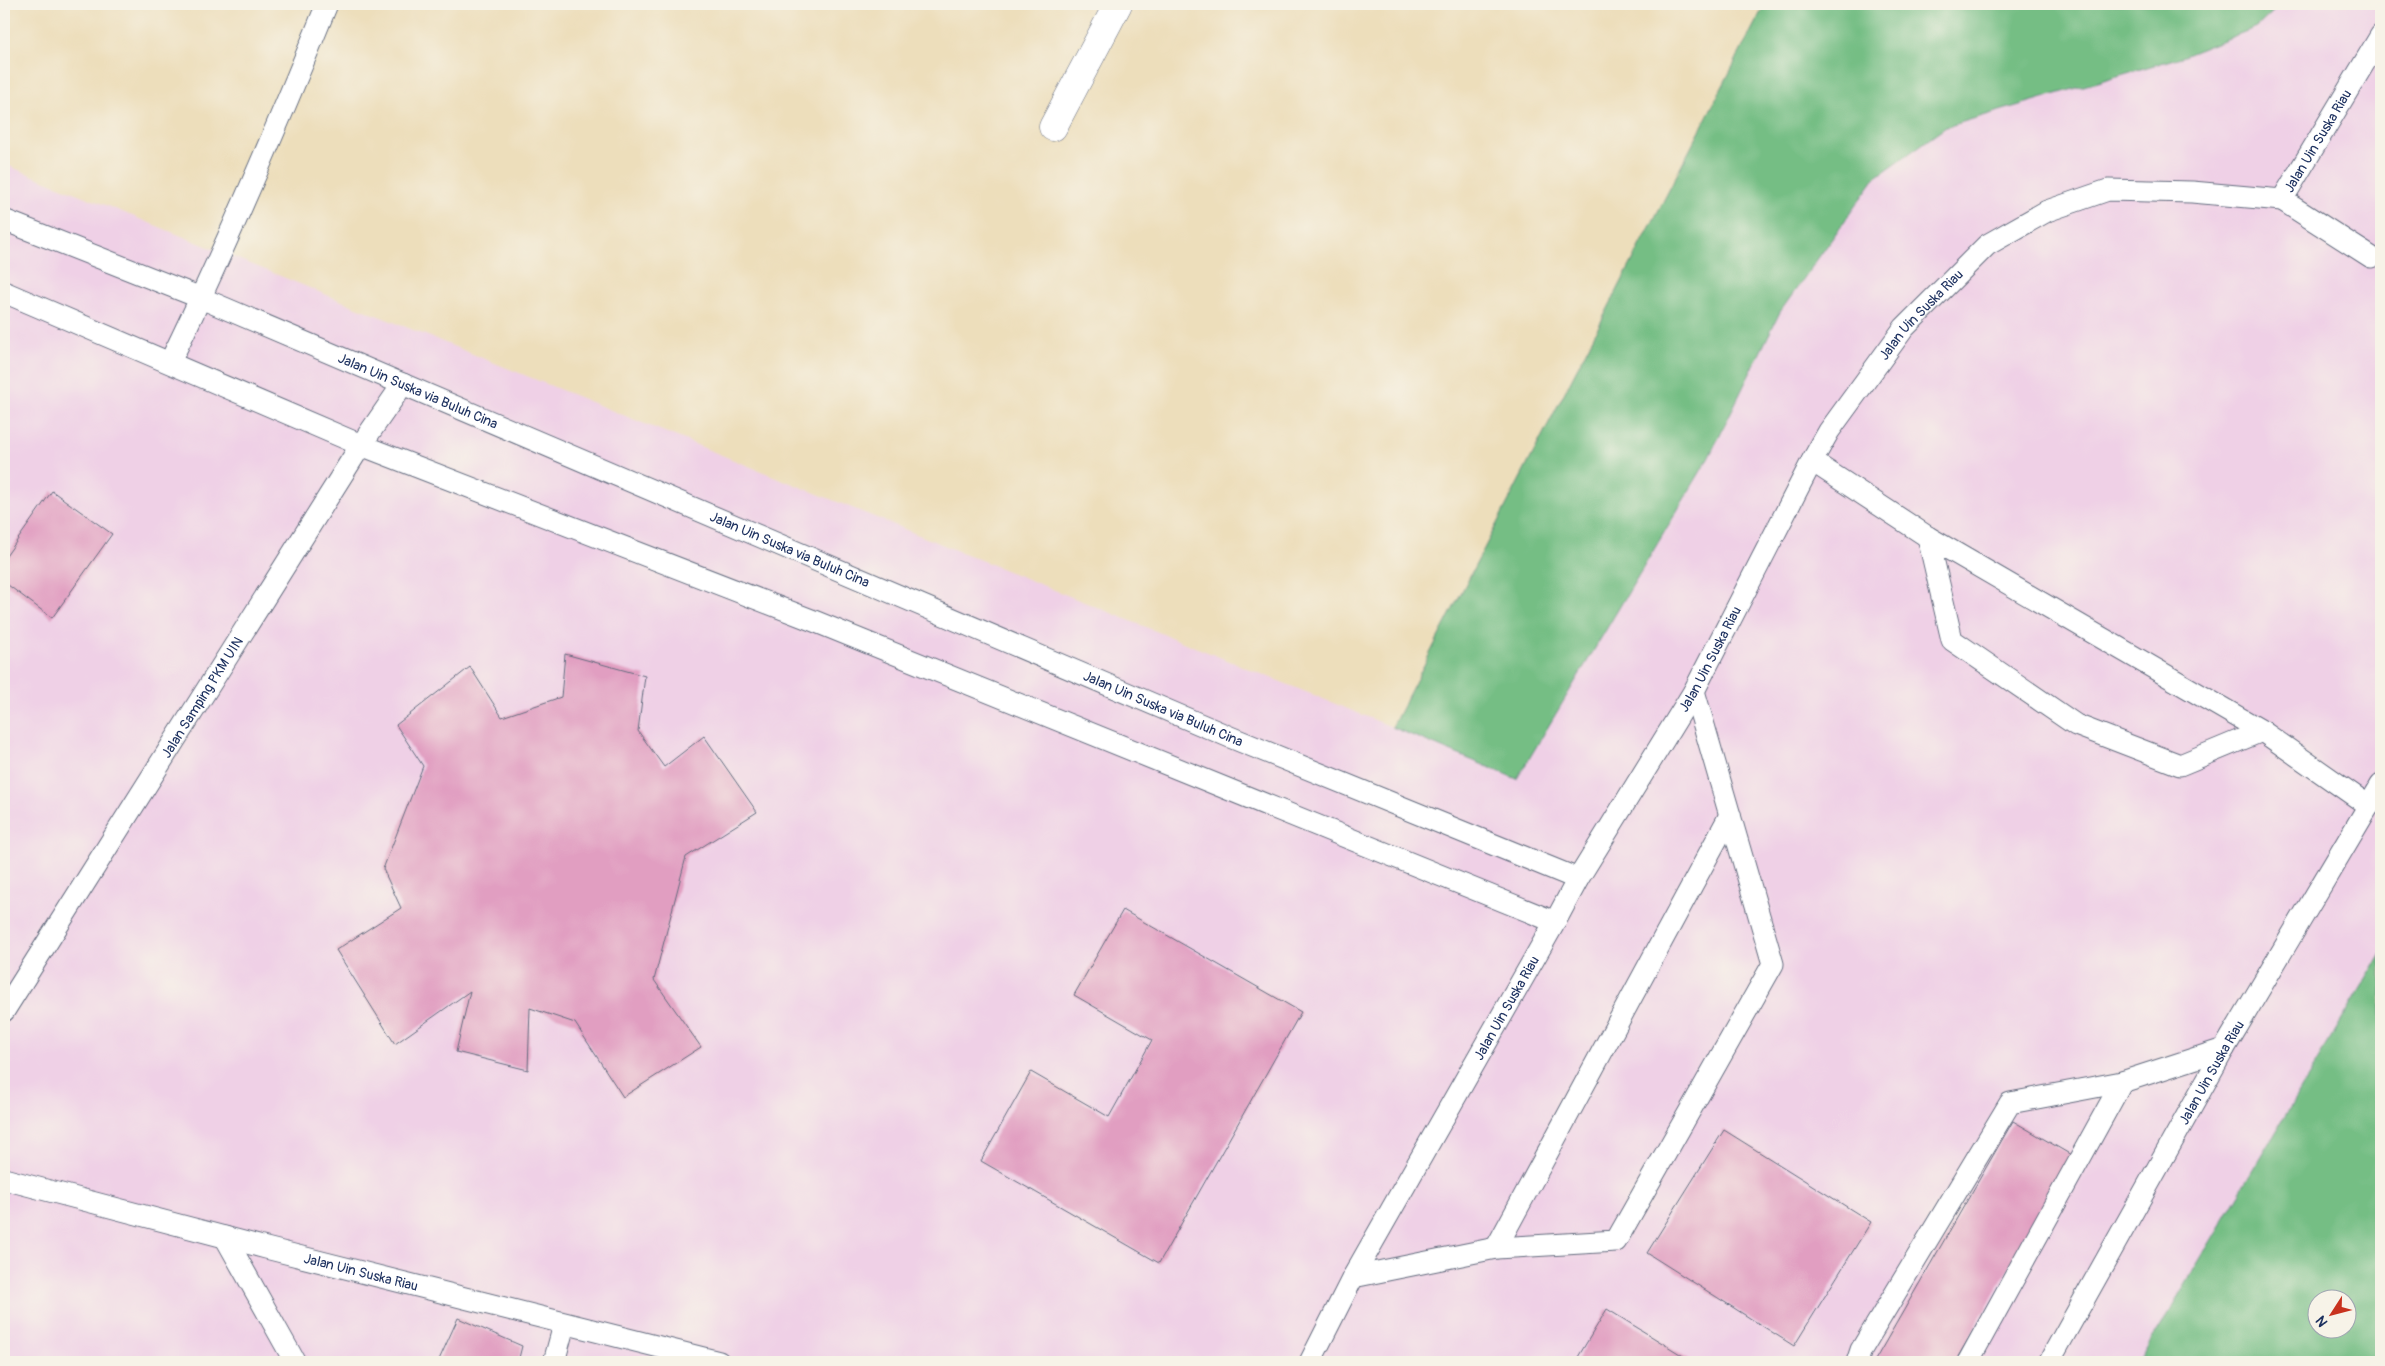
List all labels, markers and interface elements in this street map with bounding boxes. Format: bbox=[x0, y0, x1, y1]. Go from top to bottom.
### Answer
street label: Jalan Uin Suska Riau bbox=[2281, 87, 2355, 196]
street label: Jalan Uin Suska Riau bbox=[1876, 266, 1967, 363]
street label: Jalan Uin Suska via Buluh Cina bbox=[336, 350, 500, 433]
street label: Jalan Uin Suska via Buluh Cina bbox=[707, 508, 872, 591]
street label: Jalan Uin Suska Riau bbox=[1675, 604, 1745, 715]
street label: Jalan Samping PKM UIN bbox=[158, 634, 247, 761]
street label: Jalan Uin Suska via Buluh Cina bbox=[1081, 667, 1245, 750]
street label: Jalan Uin Suska Riau bbox=[1470, 953, 1543, 1063]
street label: Jalan Uin Suska Riau bbox=[2175, 1017, 2248, 1128]
street label: Jalan Uin Suska Riau bbox=[302, 1250, 420, 1295]
north arrow bbox=[2308, 1288, 2358, 1338]
text: N bbox=[2312, 1313, 2332, 1330]

